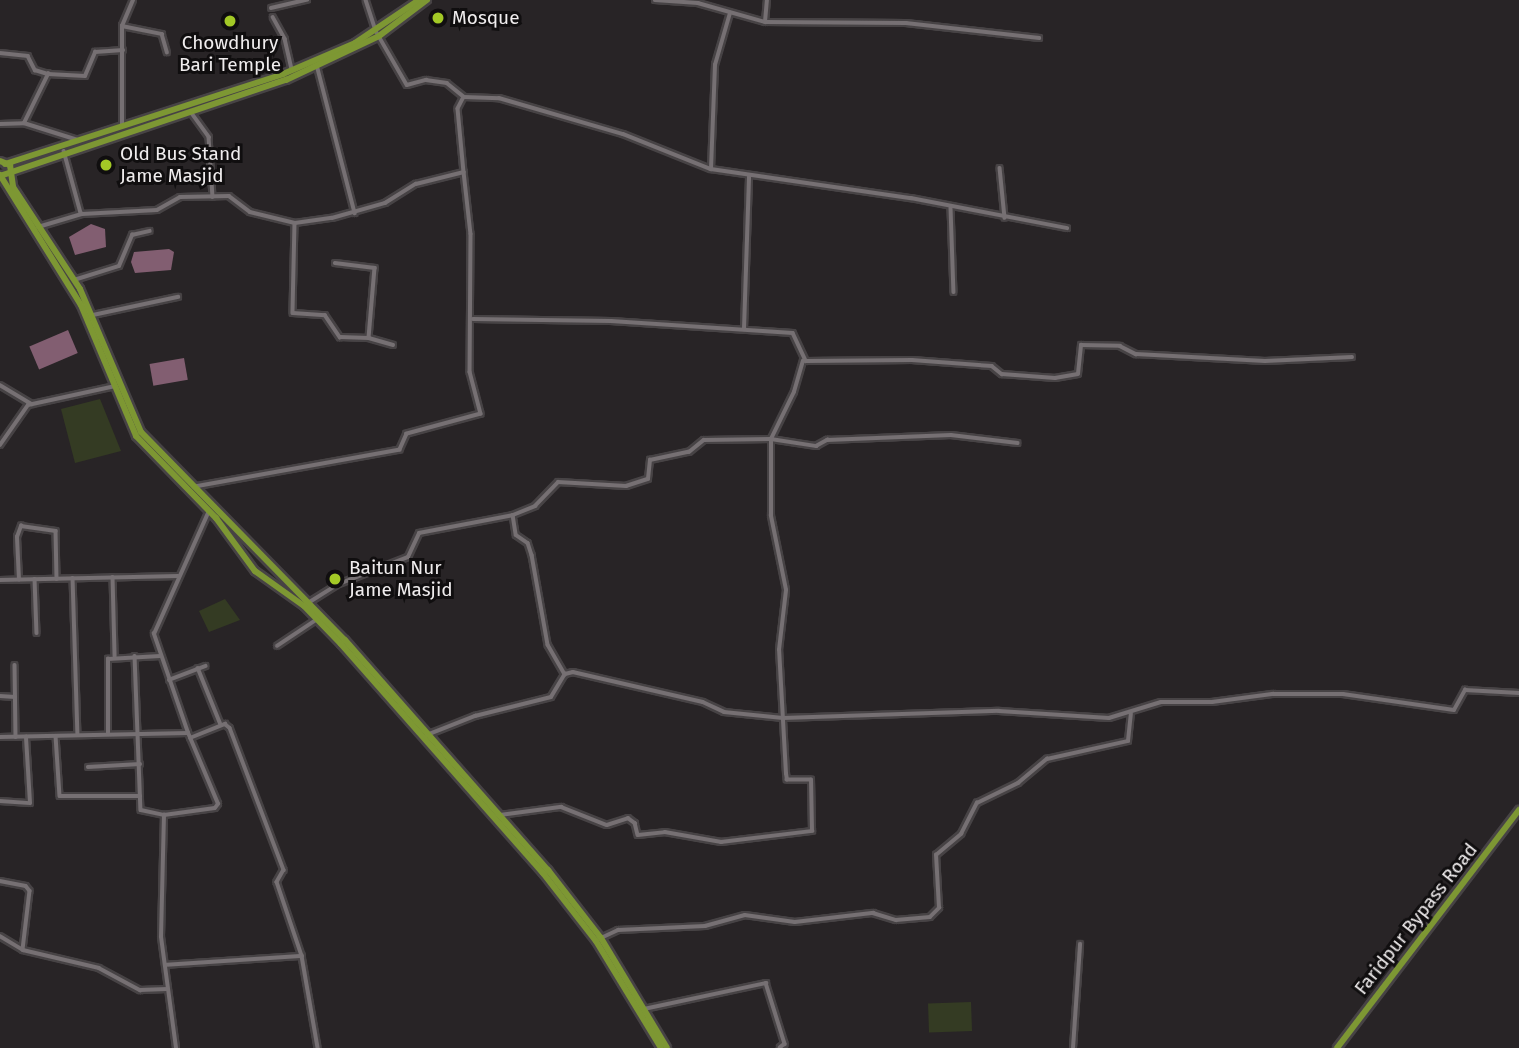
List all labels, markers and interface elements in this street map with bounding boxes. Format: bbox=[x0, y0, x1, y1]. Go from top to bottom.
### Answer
place label: Mosque bbox=[452, 7, 520, 29]
marker: Mosque bbox=[430, 10, 446, 26]
marker: Chowdhury Bari Temple bbox=[222, 13, 238, 29]
place label: Chowdhury Bari Temple bbox=[179, 32, 281, 76]
place label: Old Bus Stand Jame Masjid bbox=[120, 143, 241, 187]
marker: Old Bus Stand Jame Masjid bbox=[98, 157, 114, 173]
place label: Baitun Nur Jame Masjid bbox=[349, 557, 453, 601]
marker: Baitun Nur Jame Masjid bbox=[327, 571, 343, 587]
street label: Faridpur Bypass Road bbox=[1350, 839, 1482, 999]

